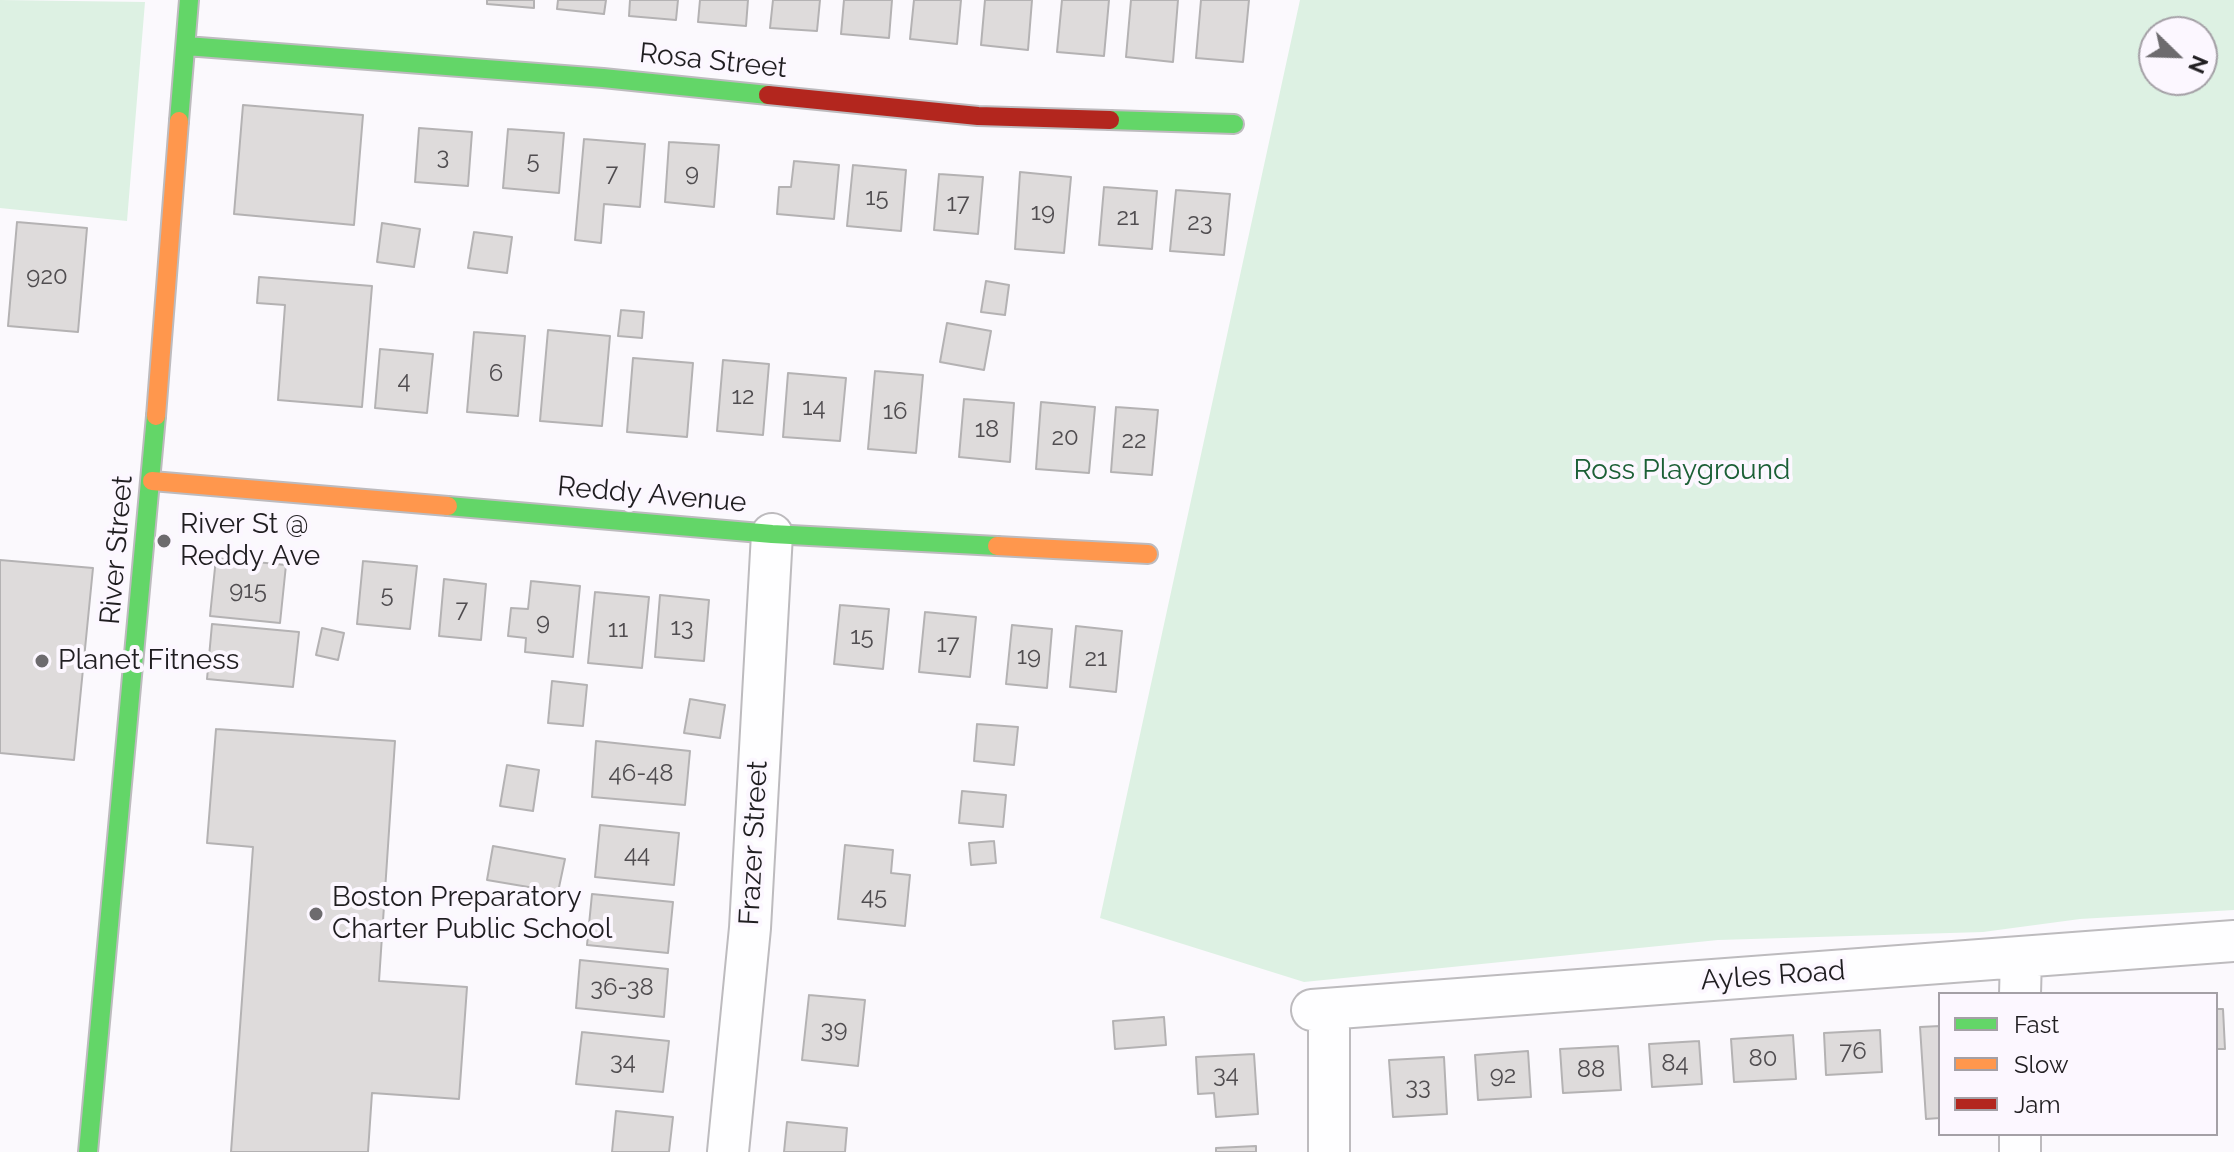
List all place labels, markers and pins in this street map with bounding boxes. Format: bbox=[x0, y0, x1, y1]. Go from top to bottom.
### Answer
place label: River St @ Reddy Ave bbox=[180, 508, 320, 574]
marker: River St @ Reddy Ave bbox=[155, 532, 173, 550]
place label: Planet Fitness bbox=[58, 644, 239, 678]
marker: Planet Fitness bbox=[33, 652, 51, 670]
place label: Boston Preparatory Charter Public School bbox=[332, 881, 612, 947]
marker: Boston Preparatory Charter Public School bbox=[307, 905, 325, 923]

